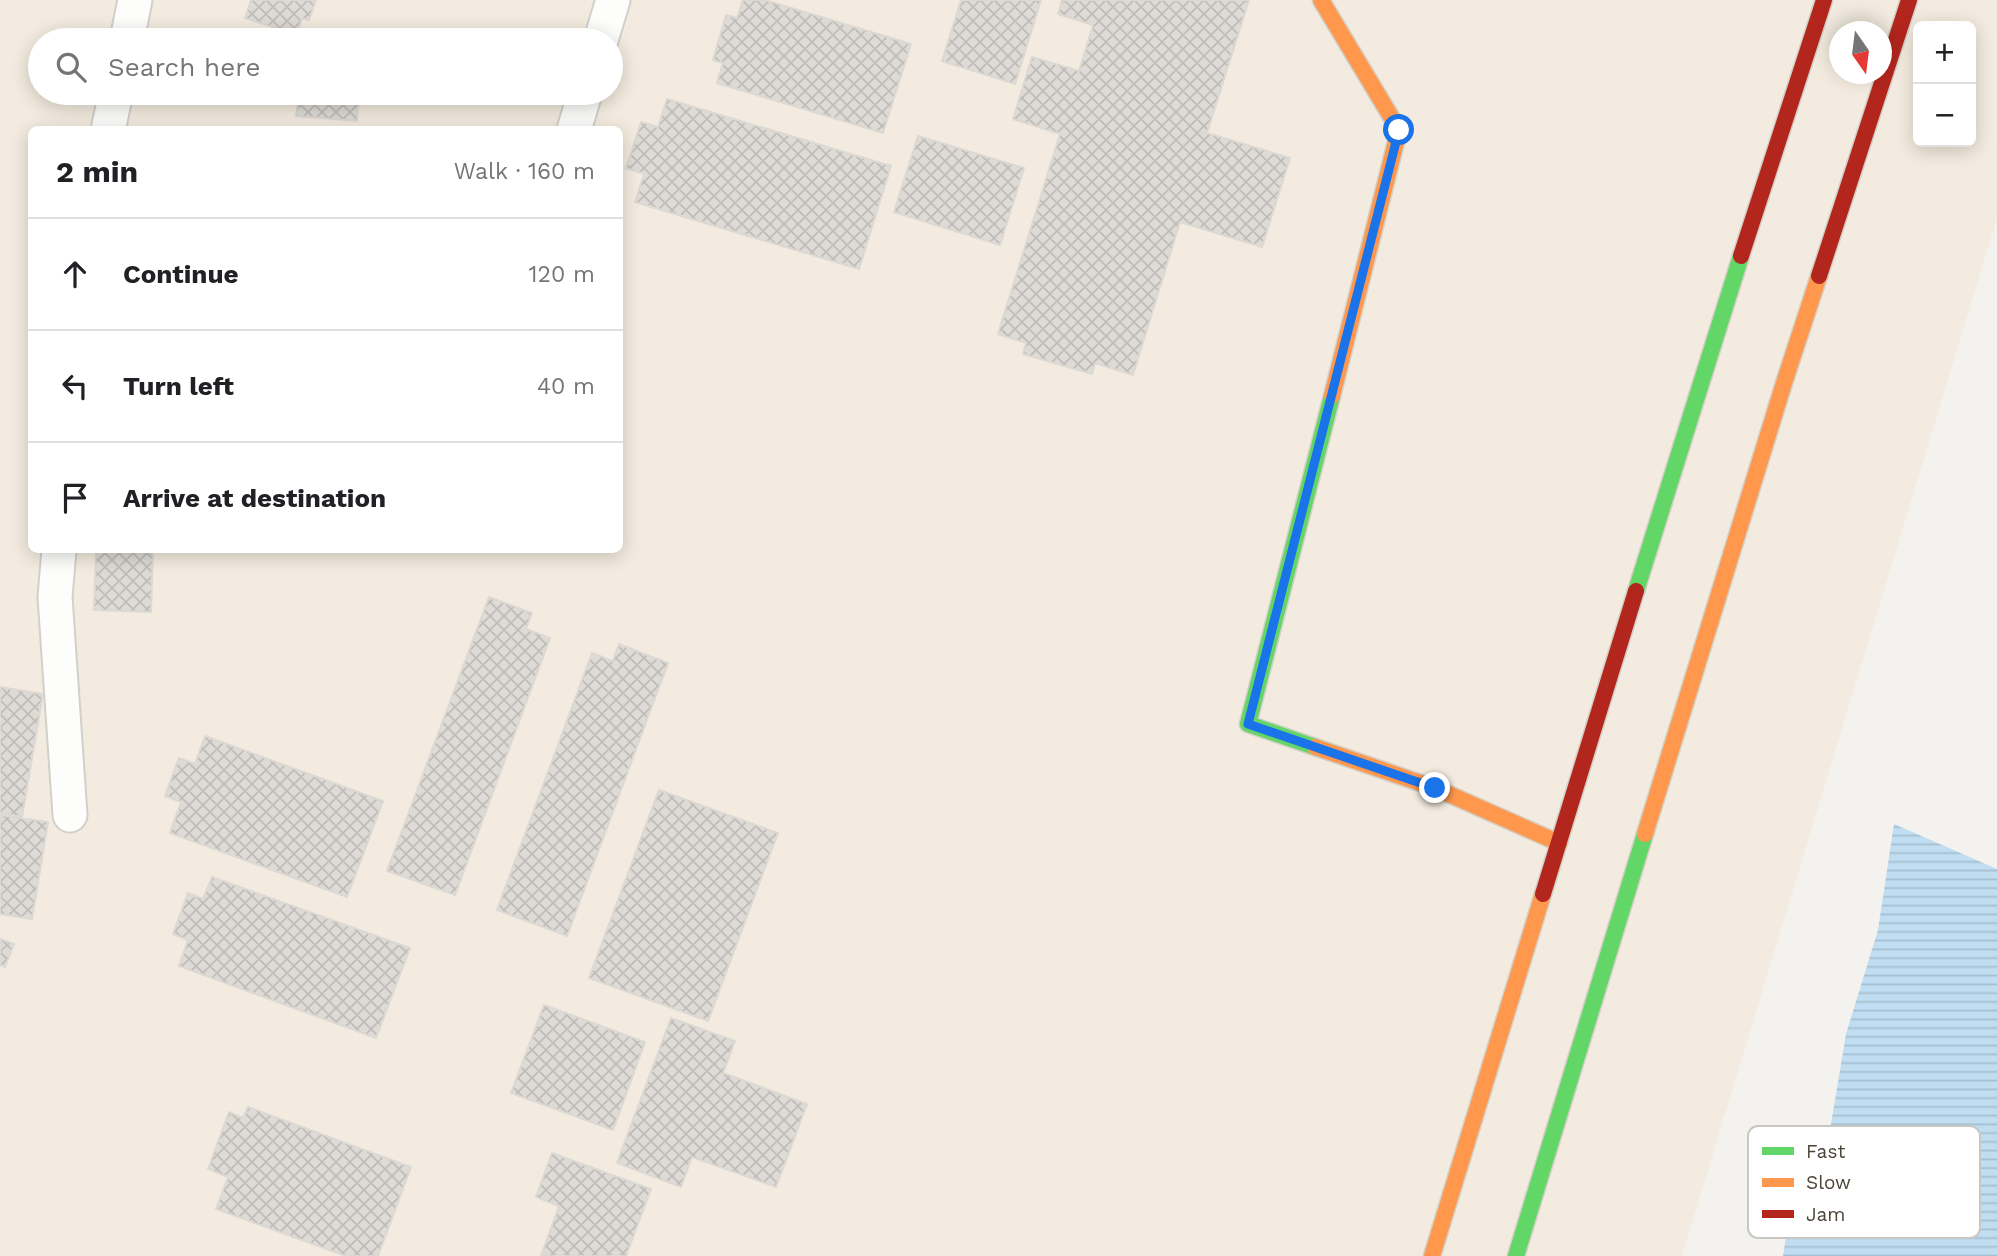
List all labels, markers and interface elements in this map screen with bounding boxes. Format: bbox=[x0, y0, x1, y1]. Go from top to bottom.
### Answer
north arrow bbox=[1829, 21, 1892, 84]
map controls bbox=[1913, 21, 1976, 147]
button: + bbox=[1913, 21, 1976, 84]
search box bbox=[28, 28, 623, 105]
icon: search bbox=[52, 48, 90, 86]
text: Search here bbox=[108, 52, 260, 82]
button: − bbox=[1913, 84, 1976, 147]
route start bbox=[1383, 114, 1414, 145]
text: 2 min bbox=[56, 154, 138, 189]
text: Walk · 160 m bbox=[454, 158, 595, 185]
icon: ahead bbox=[56, 255, 94, 293]
text: Continue bbox=[123, 259, 239, 289]
text: 120 m bbox=[529, 261, 595, 288]
icon: left bbox=[56, 367, 94, 405]
text: Turn left bbox=[123, 371, 234, 401]
text: 40 m bbox=[537, 373, 595, 400]
icon: arrive bbox=[56, 479, 94, 517]
text: Arrive at destination bbox=[123, 483, 386, 513]
route end bbox=[1419, 772, 1450, 803]
legend bbox=[1748, 1126, 1980, 1238]
text: Fast bbox=[1806, 1140, 1845, 1163]
text: Slow bbox=[1806, 1171, 1851, 1194]
text: Jam bbox=[1806, 1203, 1845, 1226]

